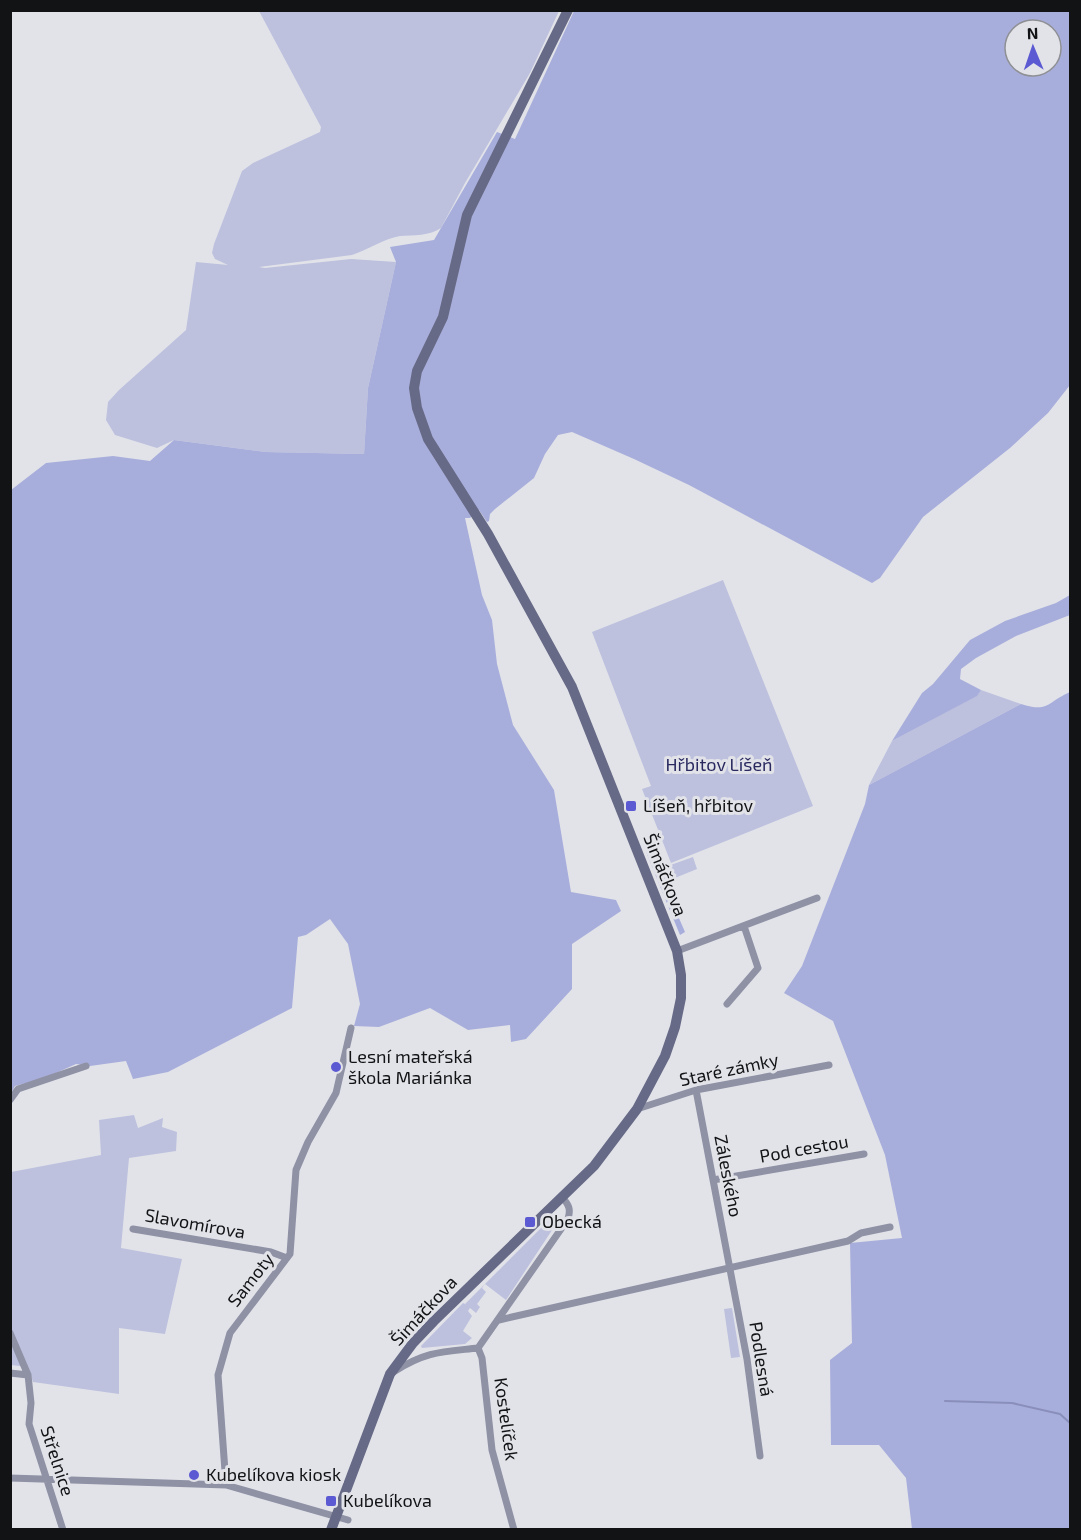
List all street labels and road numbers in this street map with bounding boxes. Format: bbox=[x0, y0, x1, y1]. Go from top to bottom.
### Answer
street label: Šimáčkova bbox=[639, 830, 692, 919]
street label: Staré zámky bbox=[677, 1048, 781, 1090]
street label: Pod cestou bbox=[758, 1129, 850, 1167]
street label: Záleského bbox=[710, 1133, 748, 1219]
street label: Slavomírova bbox=[143, 1203, 247, 1243]
street label: Samoty bbox=[222, 1248, 278, 1311]
street label: Šimáčkova bbox=[385, 1271, 461, 1350]
street label: Podlesná bbox=[745, 1320, 779, 1398]
street label: Kostelíček bbox=[490, 1376, 524, 1462]
street label: Střelnice bbox=[36, 1423, 80, 1498]

